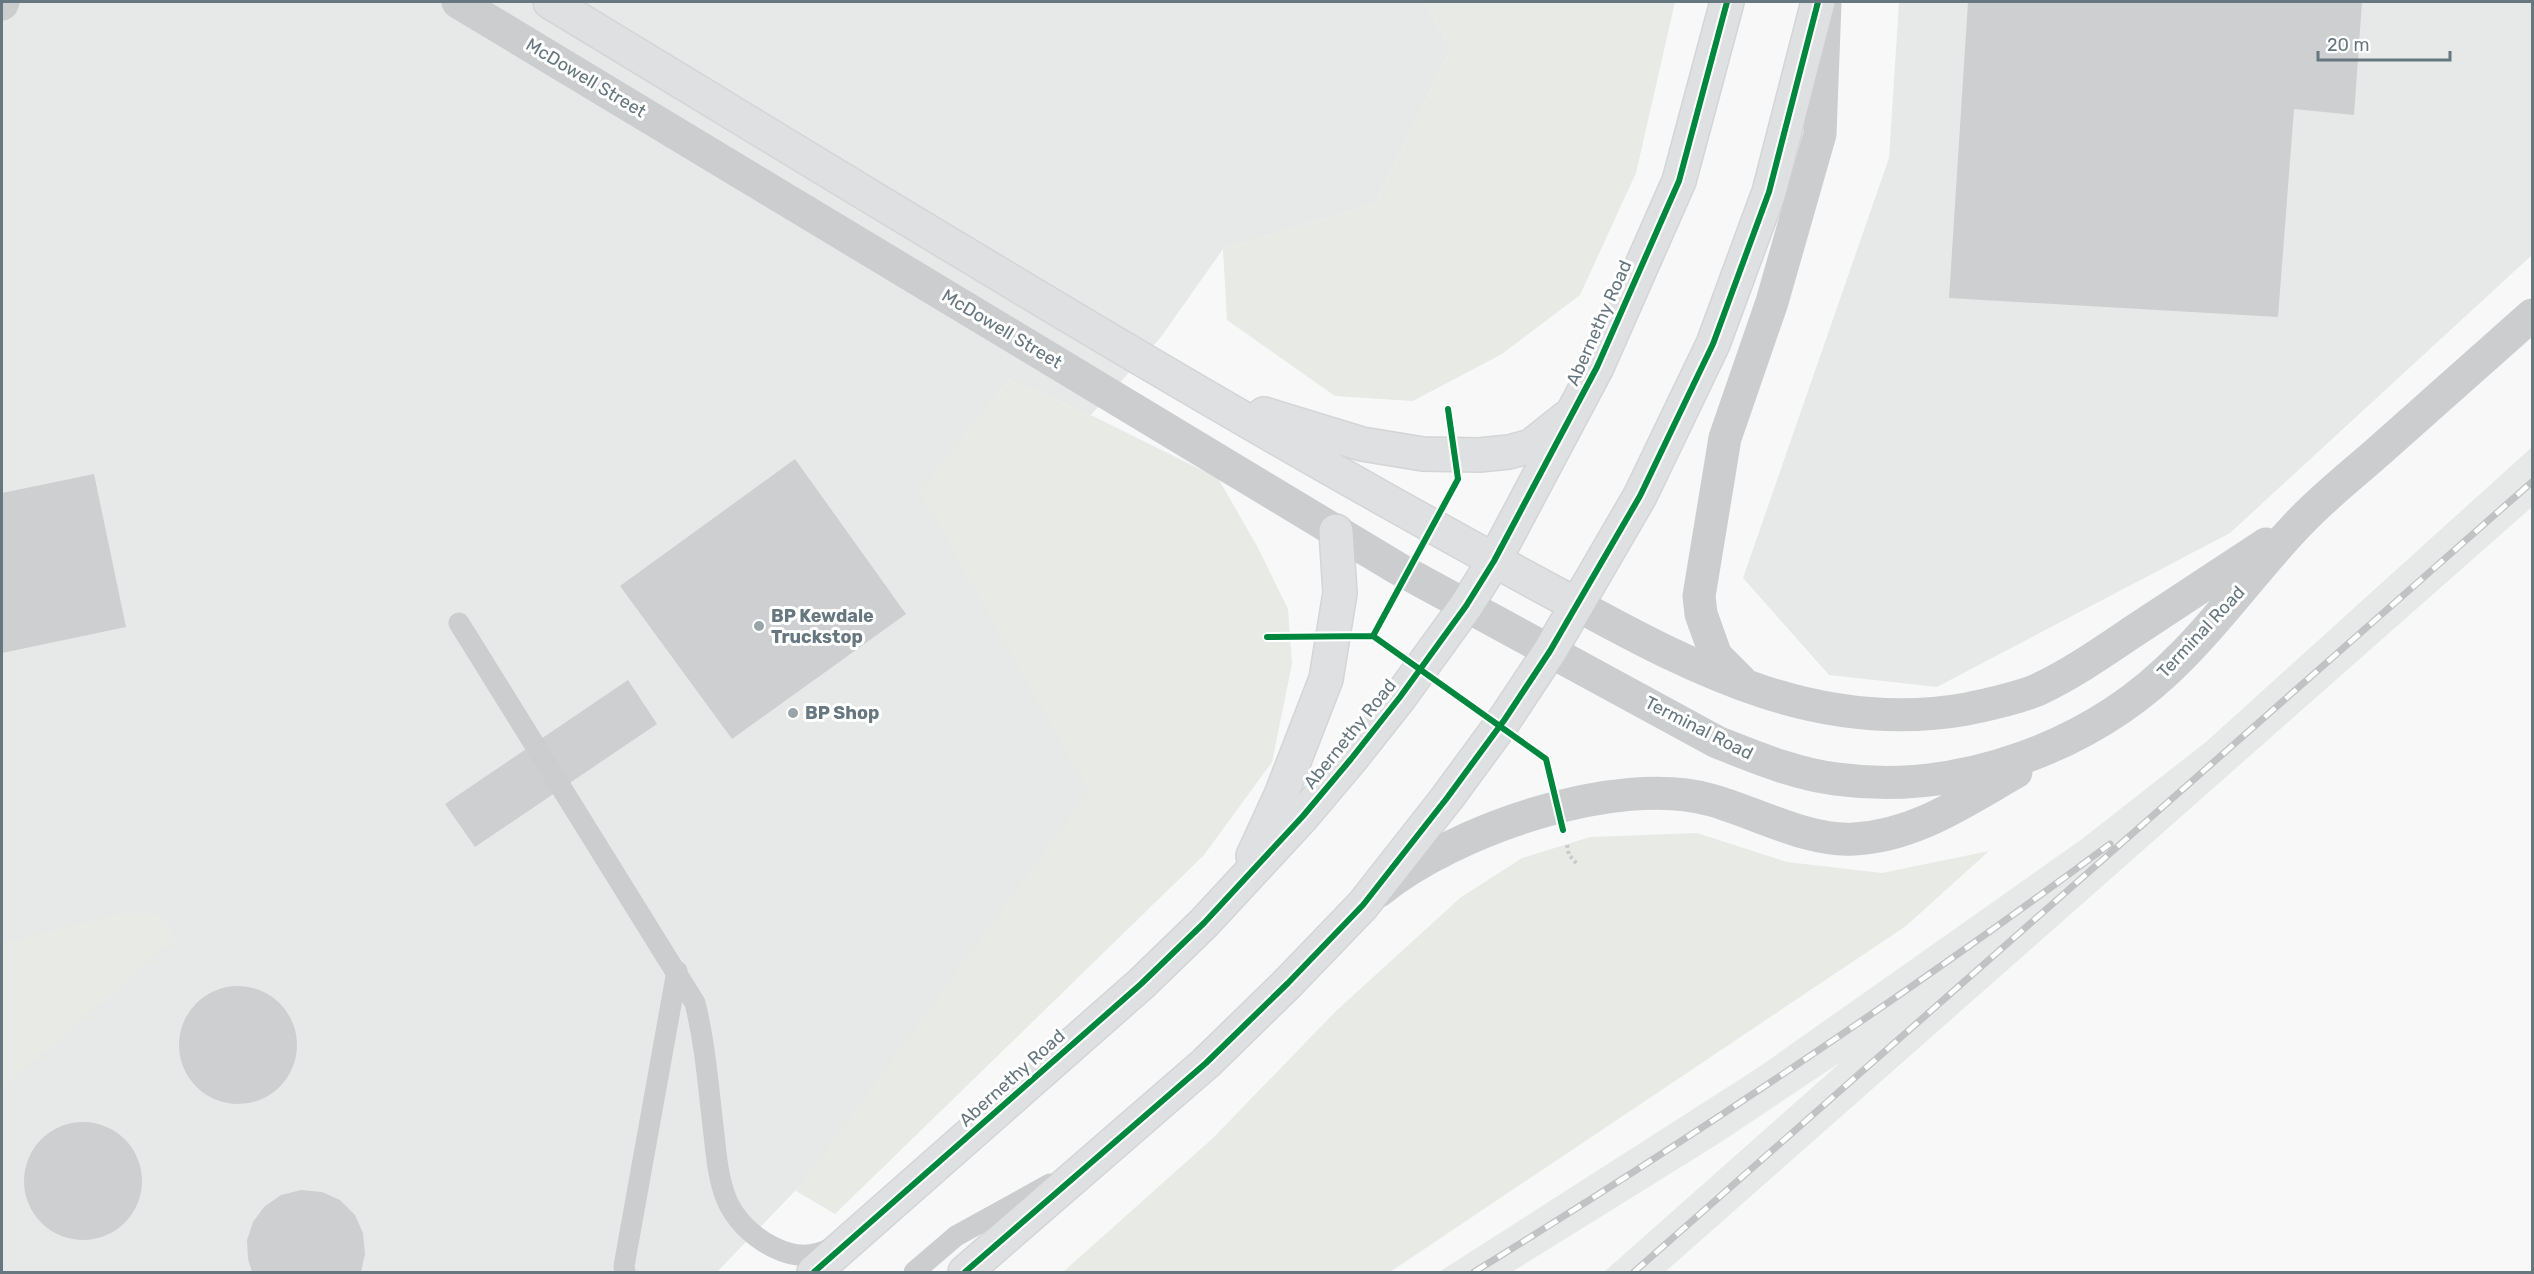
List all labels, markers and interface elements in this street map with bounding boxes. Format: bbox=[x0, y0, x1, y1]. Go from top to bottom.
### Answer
scale bar bbox=[2318, 24, 2450, 62]
street label: McDowell Street bbox=[522, 34, 650, 122]
text: 20 m bbox=[2327, 34, 2369, 56]
street label: Abernethy Road bbox=[1562, 257, 1636, 389]
street label: McDowell Street bbox=[938, 285, 1066, 373]
street label: Terminal Road bbox=[2153, 581, 2249, 683]
place label: BP Kewdale Truckstop bbox=[771, 605, 874, 648]
marker: BP Kewdale Truckstop bbox=[752, 619, 766, 633]
street label: Abernethy Road bbox=[1299, 675, 1401, 793]
street label: Terminal Road bbox=[1641, 691, 1757, 765]
place label: BP Shop bbox=[805, 702, 879, 724]
marker: BP Shop bbox=[786, 706, 800, 720]
street label: Abernethy Road bbox=[955, 1025, 1069, 1131]

